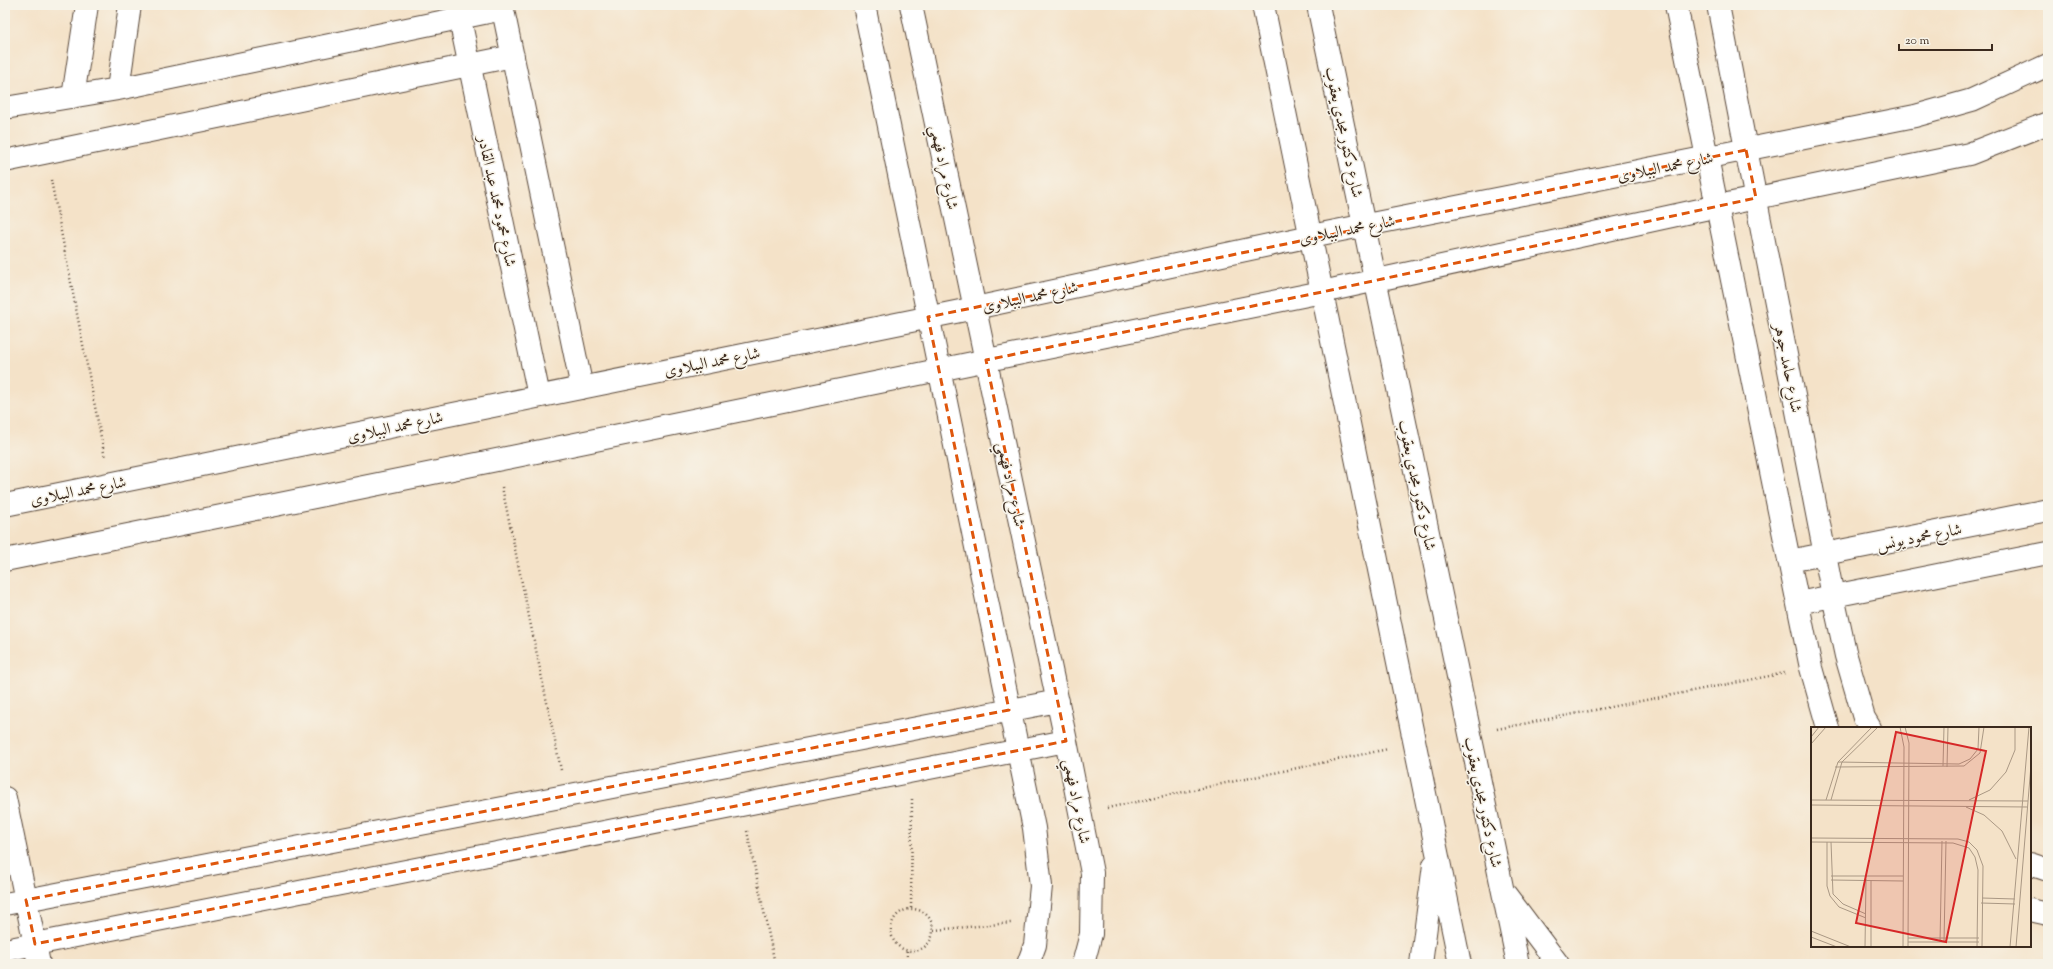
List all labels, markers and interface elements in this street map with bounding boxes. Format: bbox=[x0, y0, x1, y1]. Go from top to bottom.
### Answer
scale bar bbox=[1899, 26, 1992, 52]
text: 20 m bbox=[1905, 32, 1930, 50]
street label: شارع دكتور مجدي يعقوب bbox=[1317, 65, 1368, 200]
street label: شارع مراد فهمي bbox=[920, 123, 963, 212]
street label: شارع محمود محمد عبد القادر bbox=[470, 132, 521, 269]
street label: شارع محمد الببلاوى bbox=[1615, 148, 1716, 189]
street label: شارع محمد الببلاوى bbox=[1297, 211, 1398, 252]
street label: شارع محمد الببلاوى bbox=[980, 277, 1081, 320]
street label: شارع حامد جوهر bbox=[1766, 320, 1806, 415]
street label: شارع محمد الببلاوى bbox=[662, 343, 763, 384]
street label: شارع محمد الببلاوى bbox=[345, 407, 446, 450]
street label: شارع دكتور مجدي يعقوب bbox=[1390, 418, 1441, 553]
street label: شارع مراد فهمي bbox=[987, 440, 1030, 529]
street label: شارع محمد الببلاوى bbox=[28, 472, 129, 513]
street label: شارع محمود يونس bbox=[1875, 519, 1964, 558]
inset map bbox=[1811, 727, 2031, 947]
street label: شارع دكتور مجدي يعقوب bbox=[1456, 735, 1507, 870]
street label: شارع مراد فهمي bbox=[1054, 757, 1095, 846]

